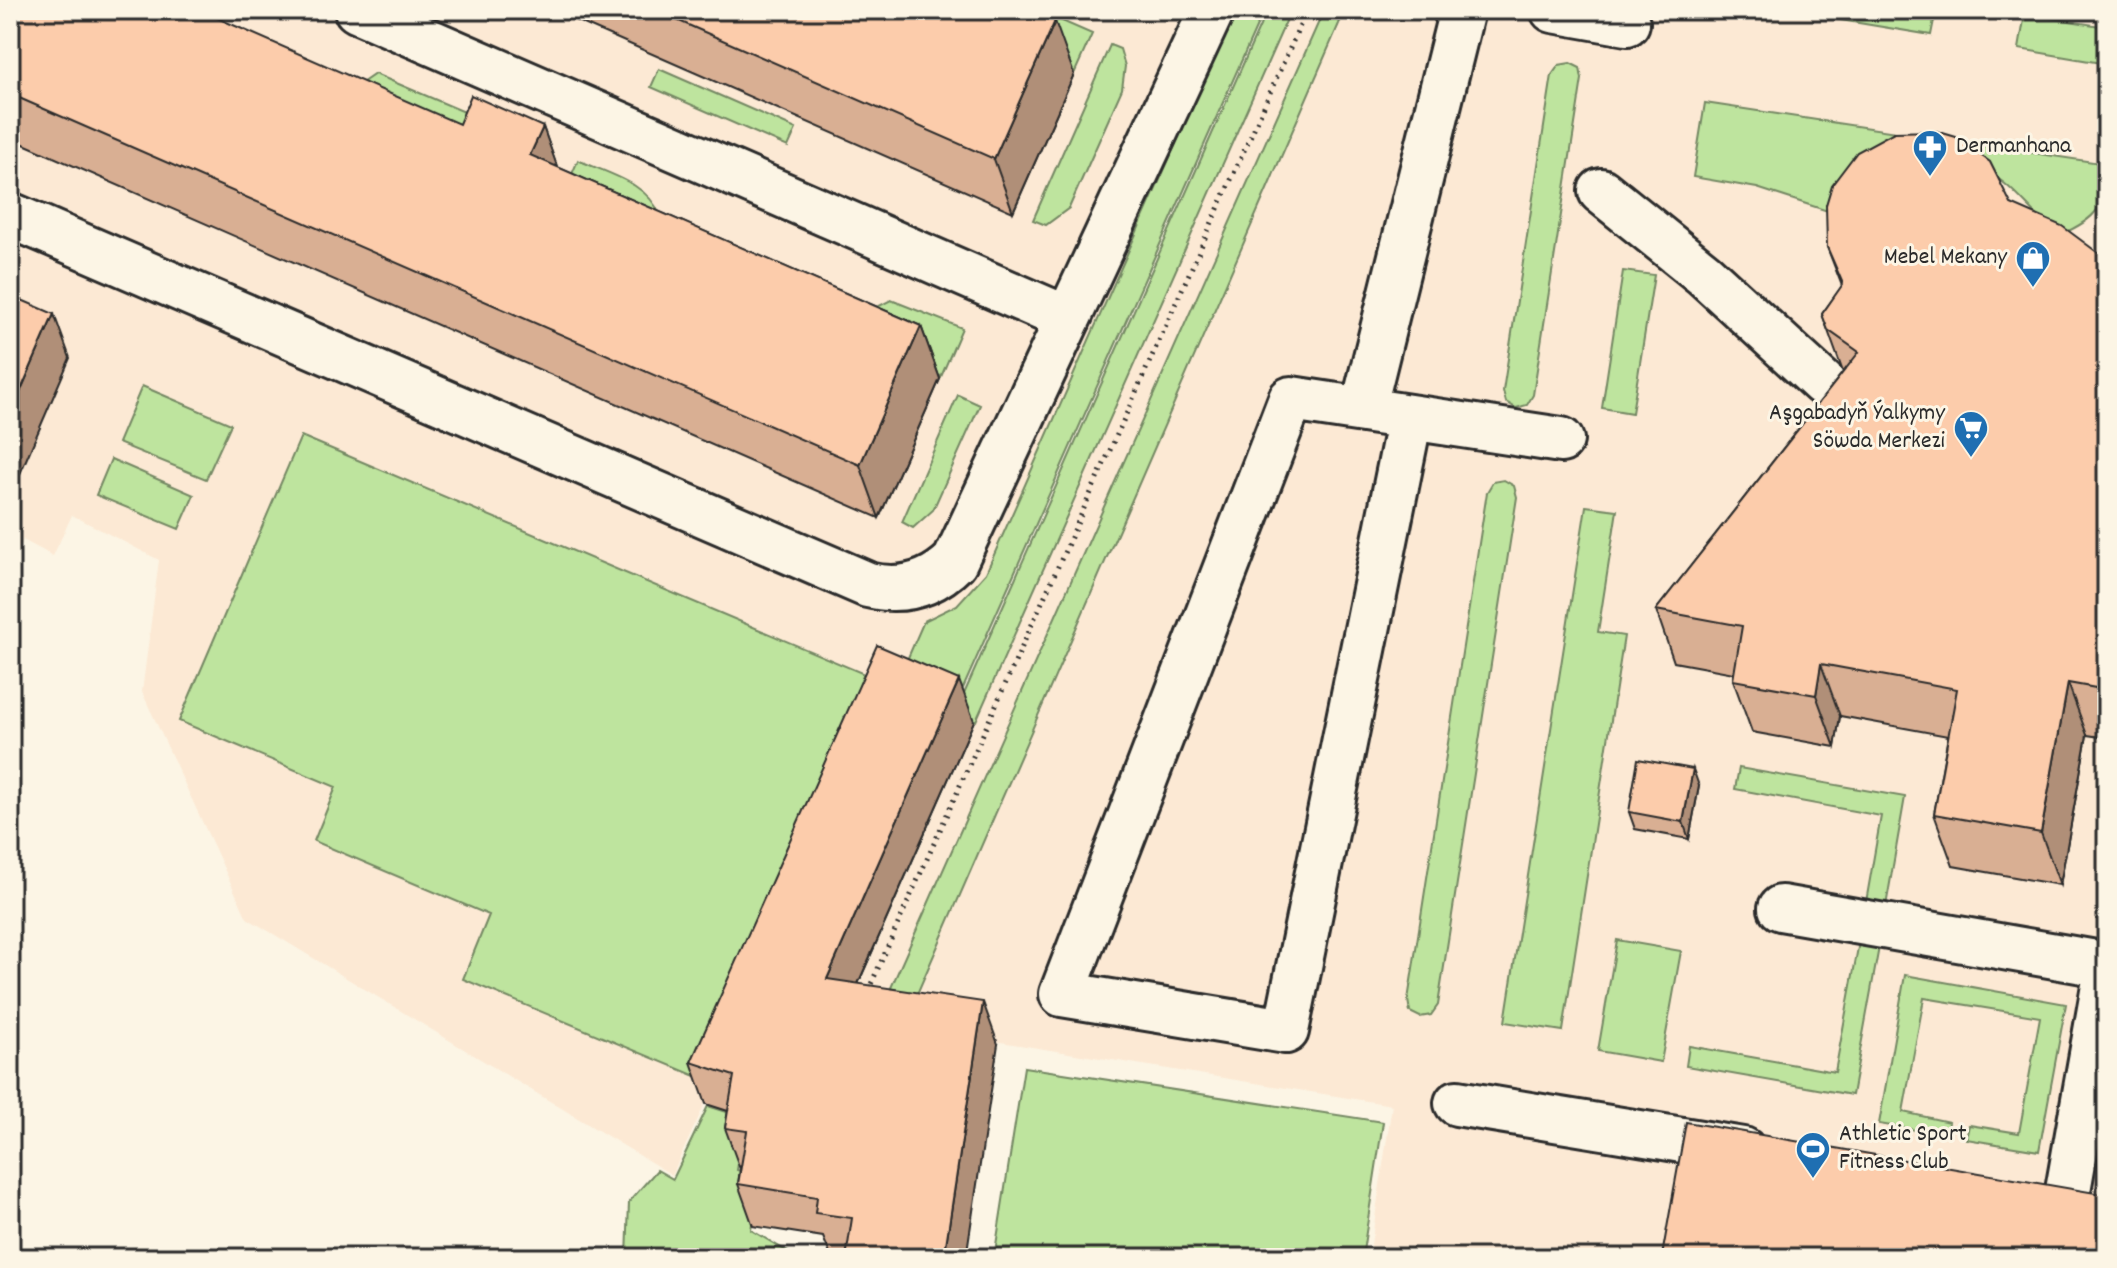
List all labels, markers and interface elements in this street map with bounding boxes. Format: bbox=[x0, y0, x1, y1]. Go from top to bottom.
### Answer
pharmacy icon: Dermanhana bbox=[1911, 128, 1949, 178]
place label: Dermanhana bbox=[1956, 130, 2072, 164]
shop icon: Mebel Mekany bbox=[2014, 239, 2052, 289]
place label: Mebel Mekany bbox=[1884, 241, 2008, 275]
place label: Aşgabadyň Ýalkymy Söwda Merkezi bbox=[1769, 397, 1946, 459]
supermarket icon: Aşgabadyň Ýalkymy Söwda Merkezi bbox=[1952, 409, 1990, 459]
place label: Athletic Sport Fitness Club bbox=[1839, 1118, 1967, 1180]
sports icon: Athletic Sport Fitness Club bbox=[1794, 1130, 1832, 1180]

